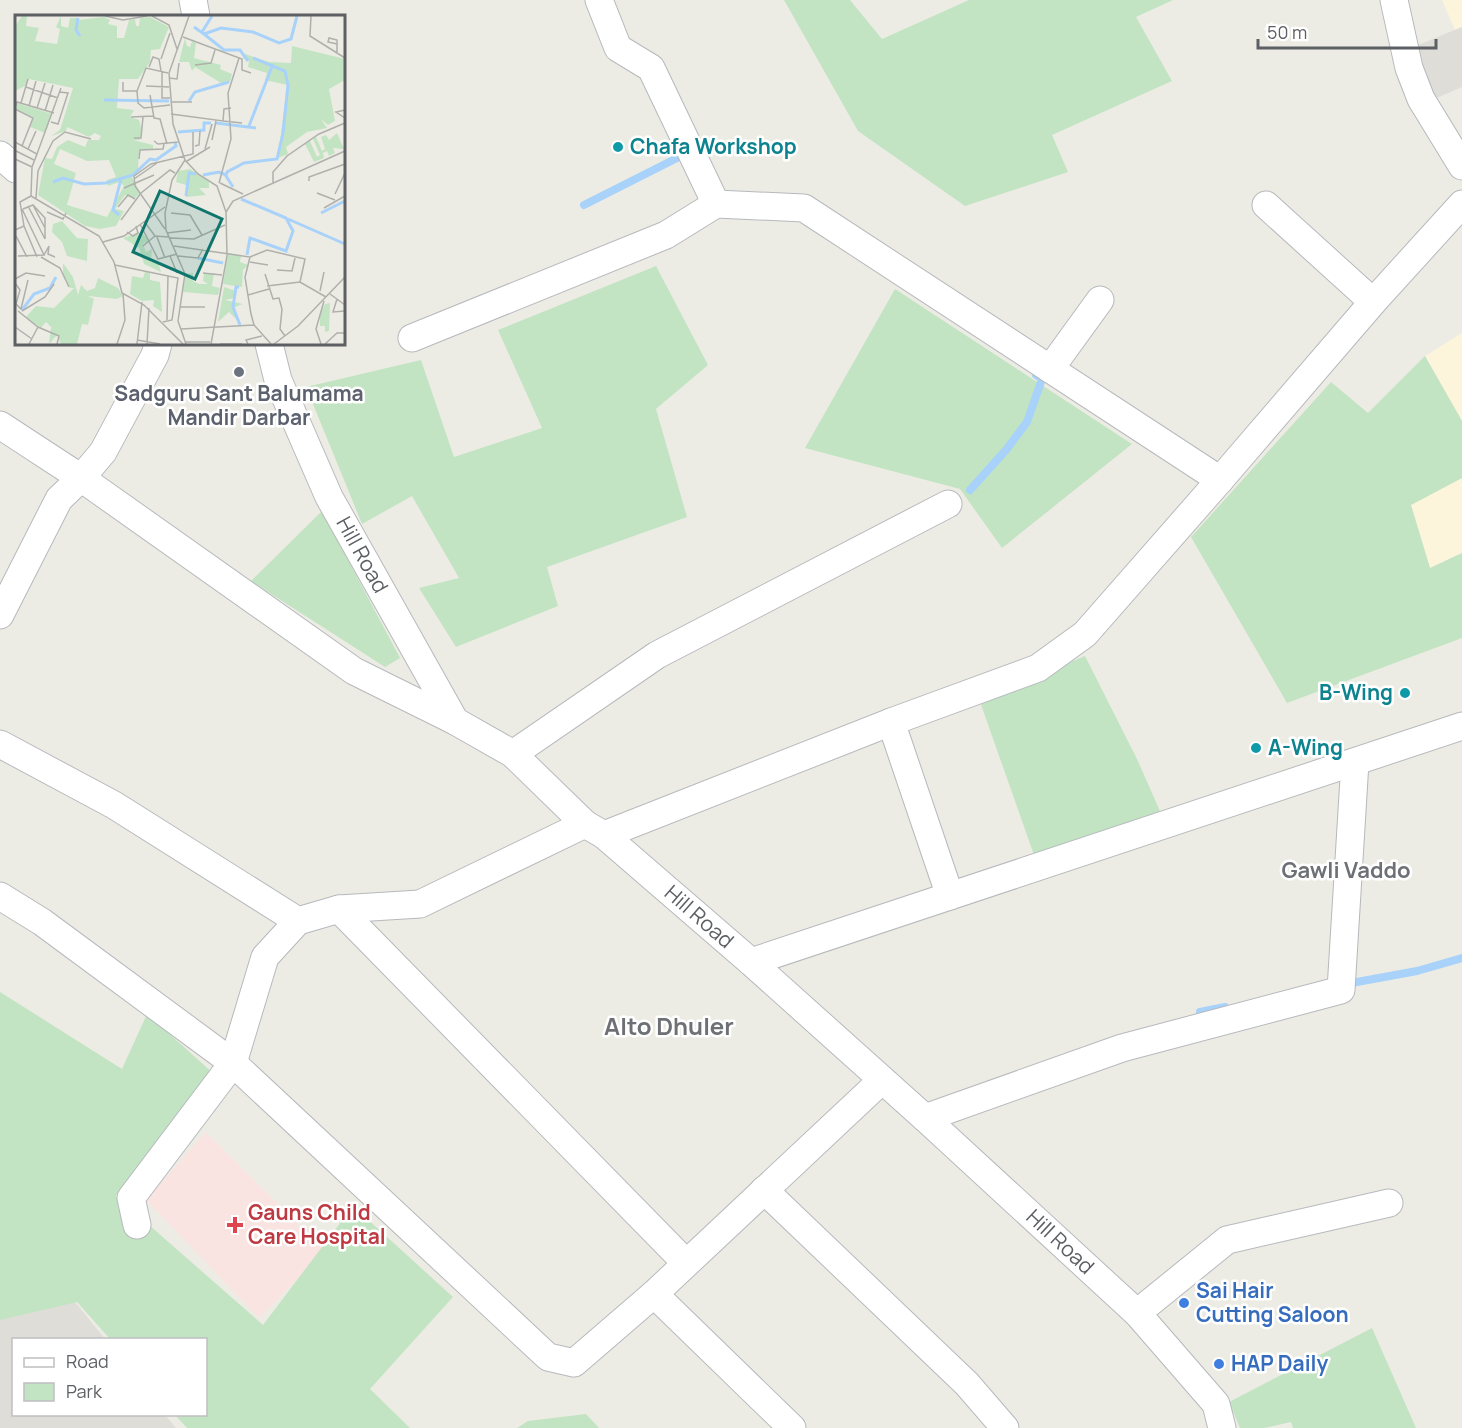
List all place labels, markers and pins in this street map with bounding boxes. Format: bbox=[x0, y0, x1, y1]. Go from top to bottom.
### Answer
place label: Chafa Workshop bbox=[630, 132, 797, 160]
marker: Chafa Workshop bbox=[611, 140, 625, 154]
marker: Sadguru Sant Balumama Mandir Darbar bbox=[232, 365, 246, 379]
place label: Sadguru Sant Balumama Mandir Darbar bbox=[114, 379, 364, 431]
place label: B-Wing bbox=[1319, 678, 1393, 706]
marker: B-Wing bbox=[1398, 686, 1412, 700]
place label: A-Wing bbox=[1268, 733, 1343, 761]
marker: A-Wing bbox=[1249, 741, 1263, 755]
place label: Gauns Child Care Hospital bbox=[248, 1198, 386, 1250]
marker: Gauns Child Care Hospital bbox=[226, 1216, 244, 1234]
place label: Sai Hair Cutting Saloon bbox=[1196, 1276, 1349, 1328]
marker: Sai Hair Cutting Saloon bbox=[1177, 1296, 1191, 1310]
place label: HAP Daily bbox=[1231, 1349, 1328, 1377]
marker: HAP Daily bbox=[1212, 1357, 1226, 1371]

